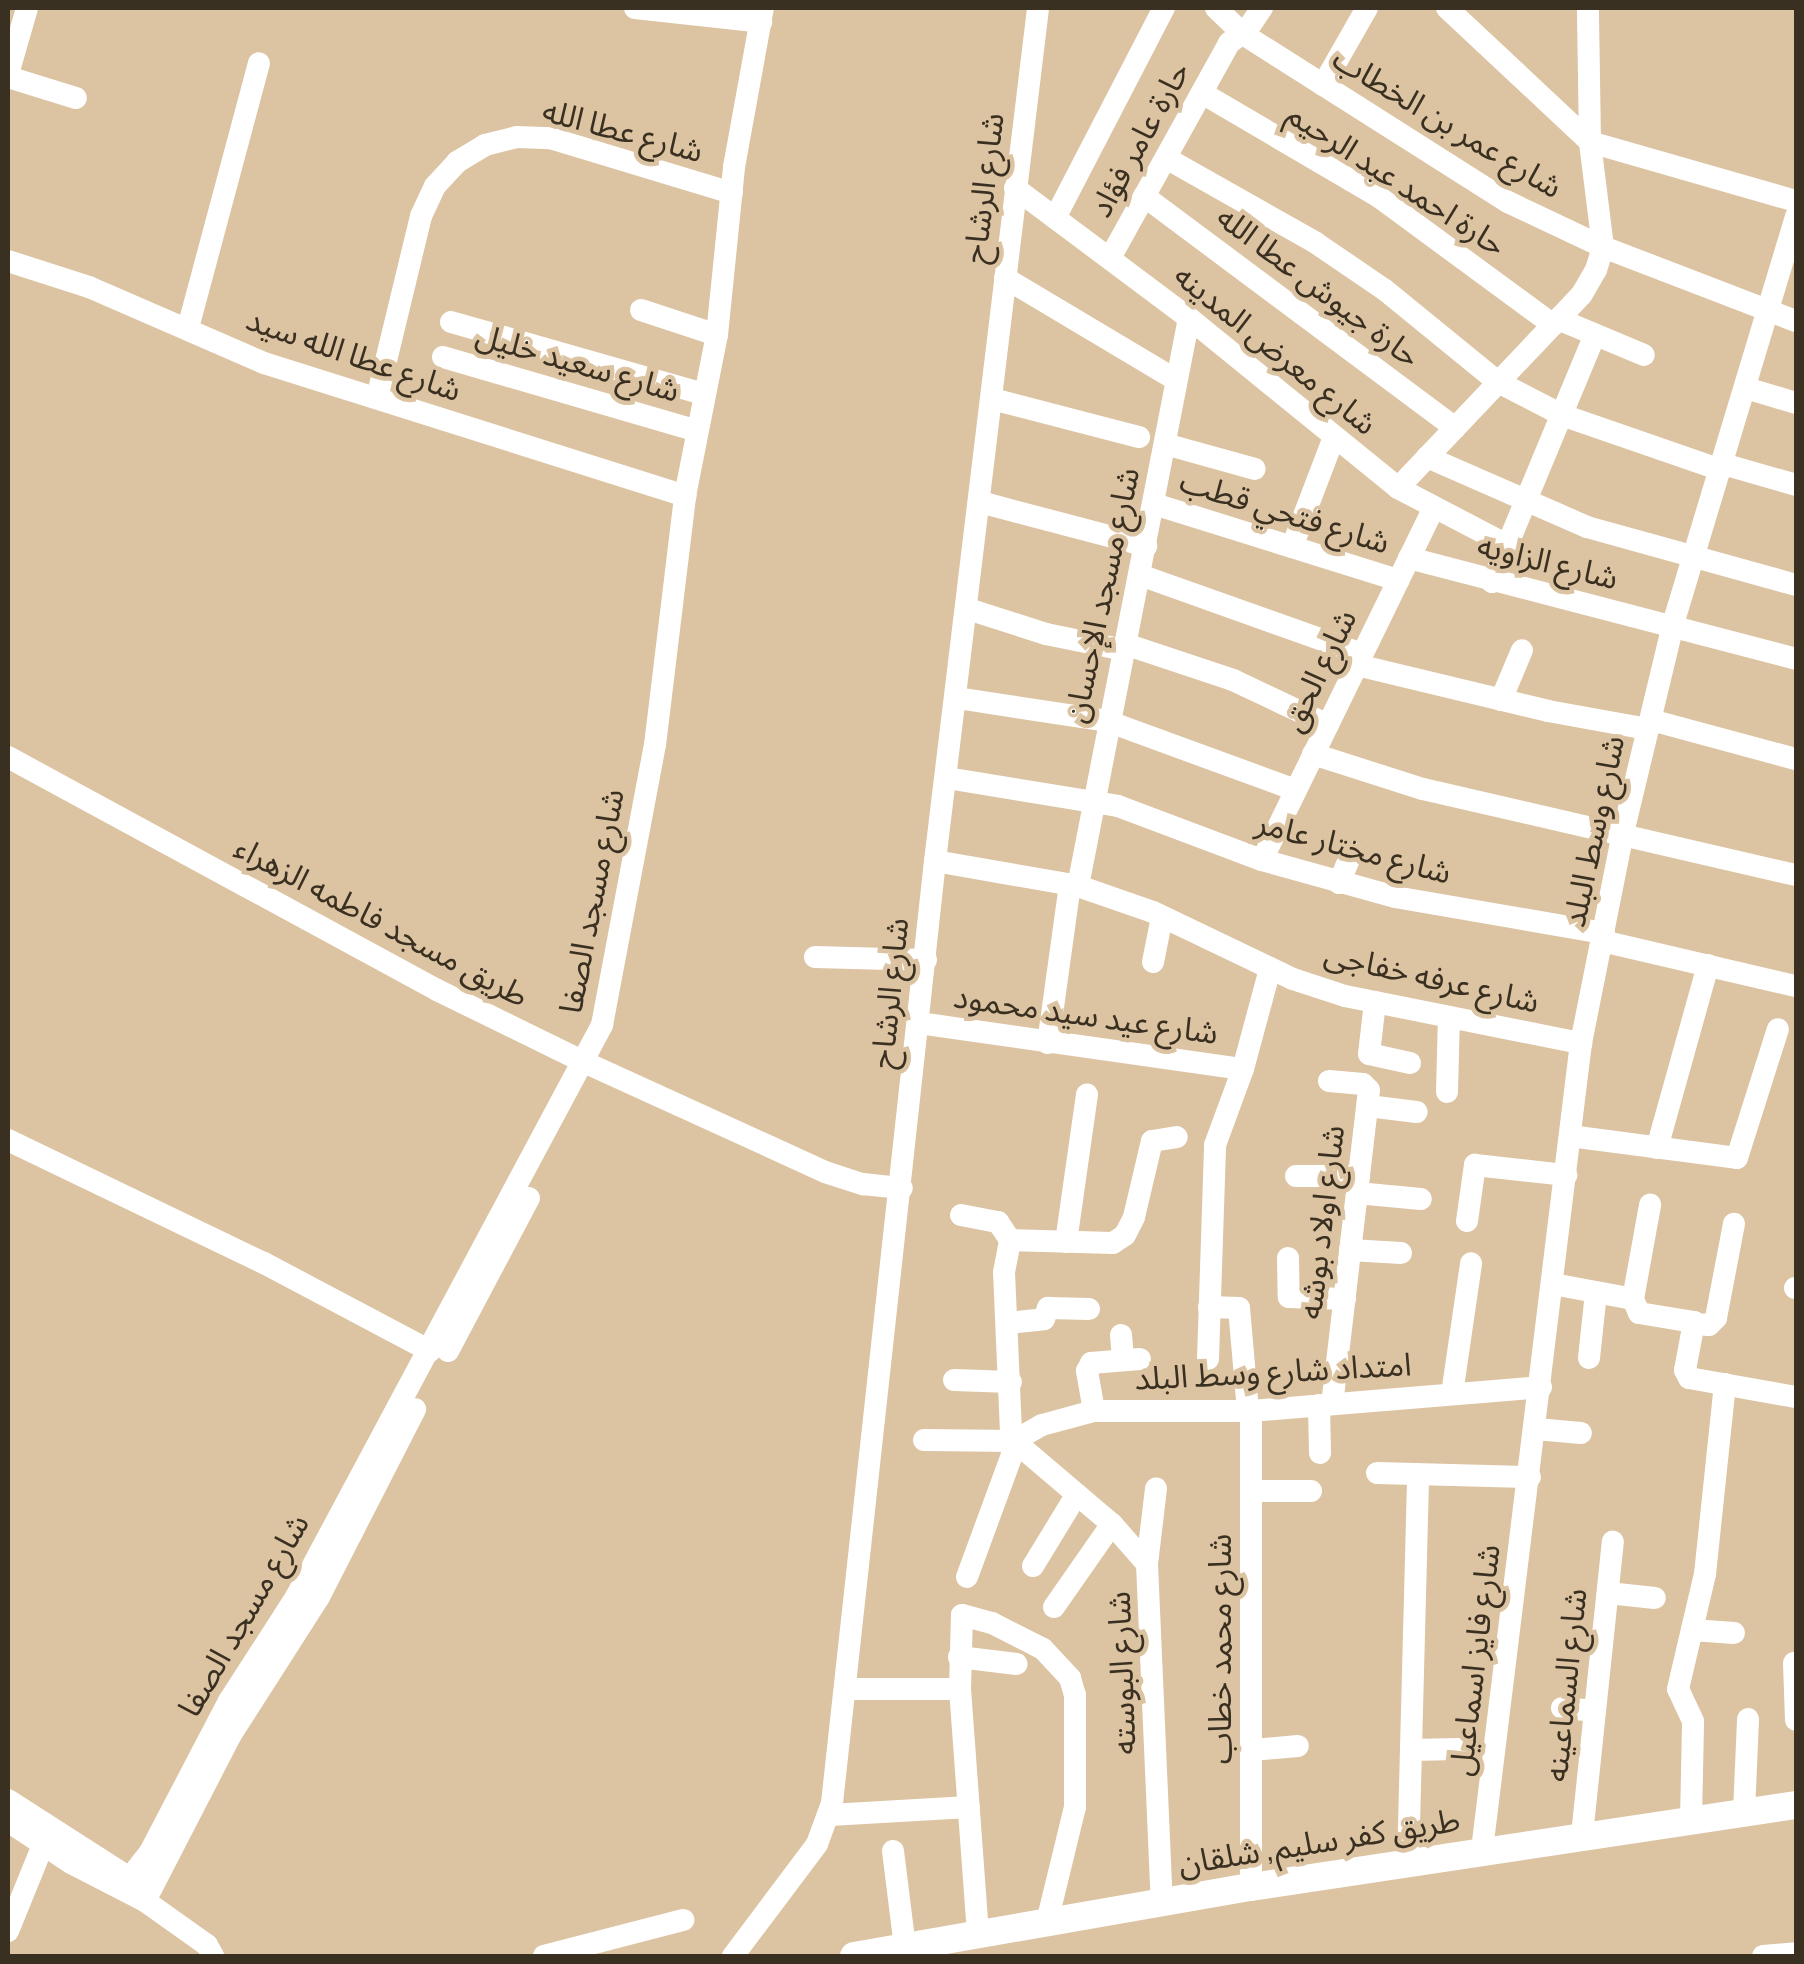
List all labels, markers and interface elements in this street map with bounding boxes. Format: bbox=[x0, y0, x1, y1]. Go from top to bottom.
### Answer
street label: شارع عمر بن الخطاب bbox=[1326, 38, 1570, 206]
street label: حارة عامر فؤاد bbox=[1081, 55, 1197, 223]
street label: شارع عطا الله bbox=[539, 90, 707, 170]
street label: حارة احمد عبد الرحيم bbox=[1280, 94, 1514, 264]
street label: شارع الرشاح bbox=[955, 111, 1011, 265]
street label: حارة جيوش عطا الله bbox=[1210, 197, 1428, 375]
street label: شارع معرض المدينه bbox=[1167, 256, 1385, 442]
street label: شارع عطا الله سيد bbox=[241, 299, 467, 409]
street label: شارع سعيد خليل bbox=[472, 315, 684, 409]
street label: شارع فتحي قطب bbox=[1175, 461, 1395, 561]
street label: شارع مسجد الإحسان bbox=[1055, 464, 1147, 726]
street label: شارع الزاويه bbox=[1474, 525, 1622, 597]
street label: شارع الحق bbox=[1272, 603, 1364, 737]
street label: شارع وسط البلد bbox=[1554, 732, 1632, 930]
street label: شارع مسجد الصفا bbox=[550, 785, 632, 1017]
street label: شارع مختار عامر bbox=[1252, 803, 1456, 891]
street label: طريق مسجد فاطمه الزهراء bbox=[229, 827, 535, 1015]
street label: شارع الرشاح bbox=[862, 916, 916, 1070]
street label: شارع عرفه خفاجى bbox=[1321, 934, 1543, 1020]
street label: شارع عيد سيد محمود bbox=[951, 976, 1221, 1052]
street label: شارع اولاد بوشه bbox=[1290, 1123, 1352, 1321]
street label: امتداد شارع وسط البلد bbox=[1134, 1345, 1412, 1397]
street label: شارع مسجد الصفا bbox=[169, 1507, 317, 1723]
street label: شارع محمد خطاب bbox=[1200, 1534, 1238, 1764]
street label: شارع فايز اسماعيل bbox=[1441, 1542, 1507, 1778]
street label: شارع السماعينه bbox=[1536, 1586, 1594, 1784]
street label: شارع البوسته bbox=[1099, 1591, 1143, 1755]
street label: طريق كفر سليم, شلقان bbox=[1175, 1800, 1463, 1882]

